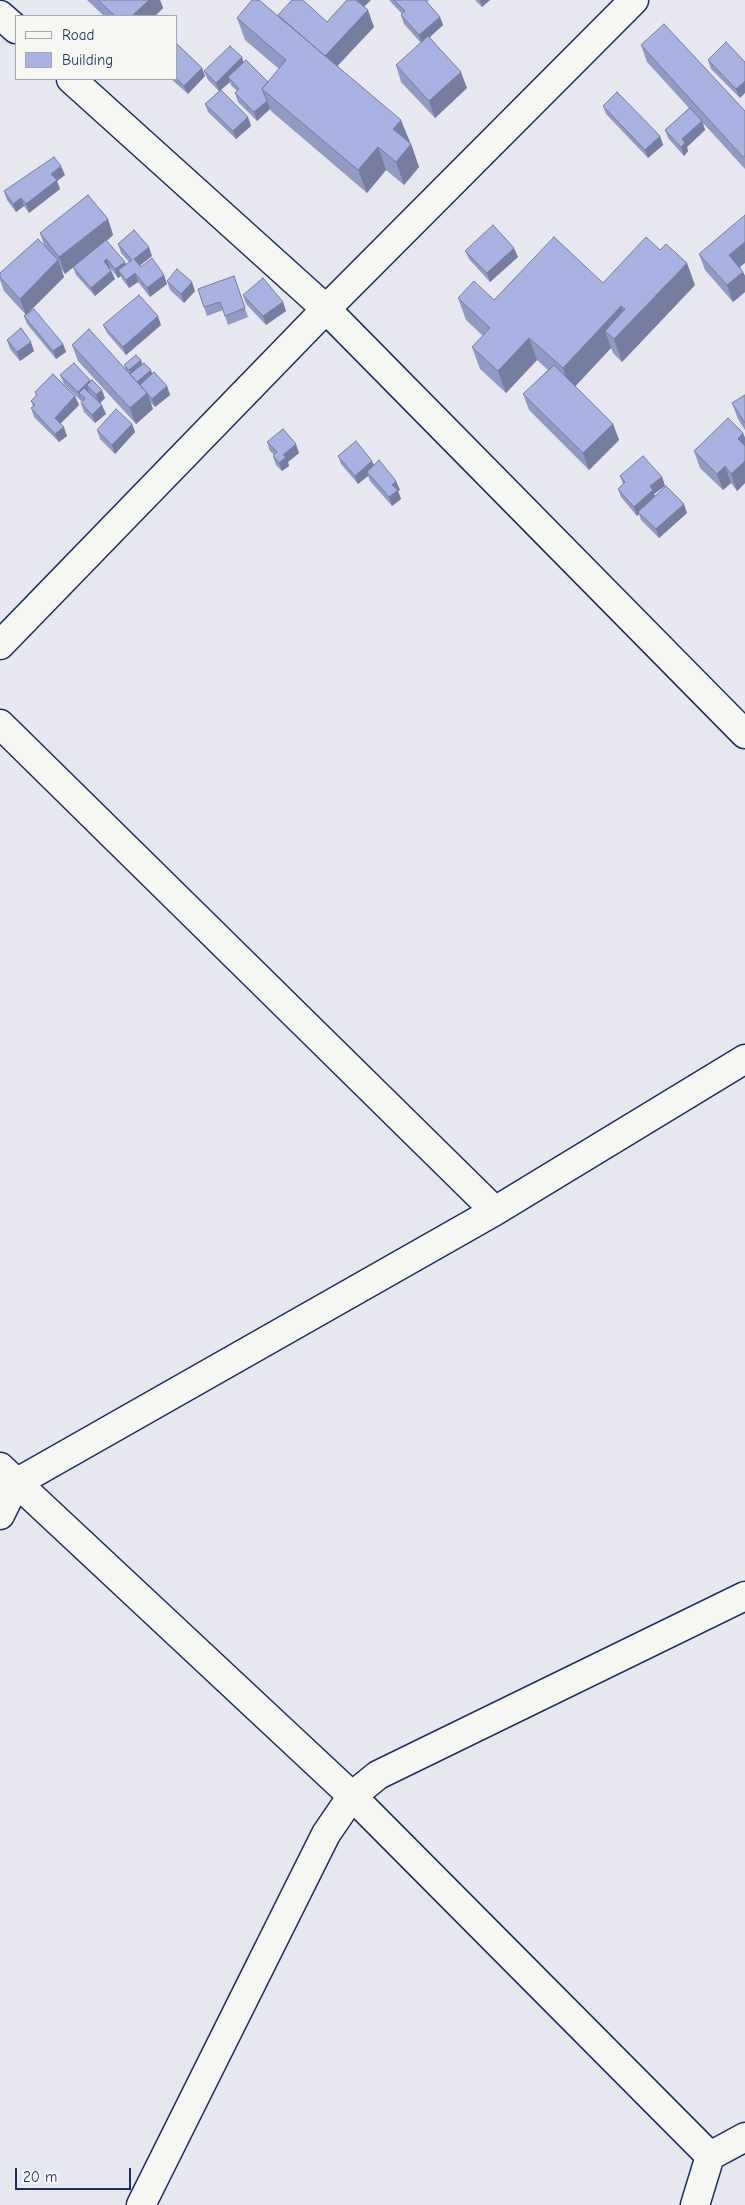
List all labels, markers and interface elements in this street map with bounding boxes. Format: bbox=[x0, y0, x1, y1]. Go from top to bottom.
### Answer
legend bbox=[15, 15, 178, 80]
text: Road bbox=[62, 26, 94, 44]
text: Building bbox=[62, 51, 113, 69]
scale bar bbox=[18, 2158, 134, 2190]
text: 20 m bbox=[23, 2168, 57, 2186]

